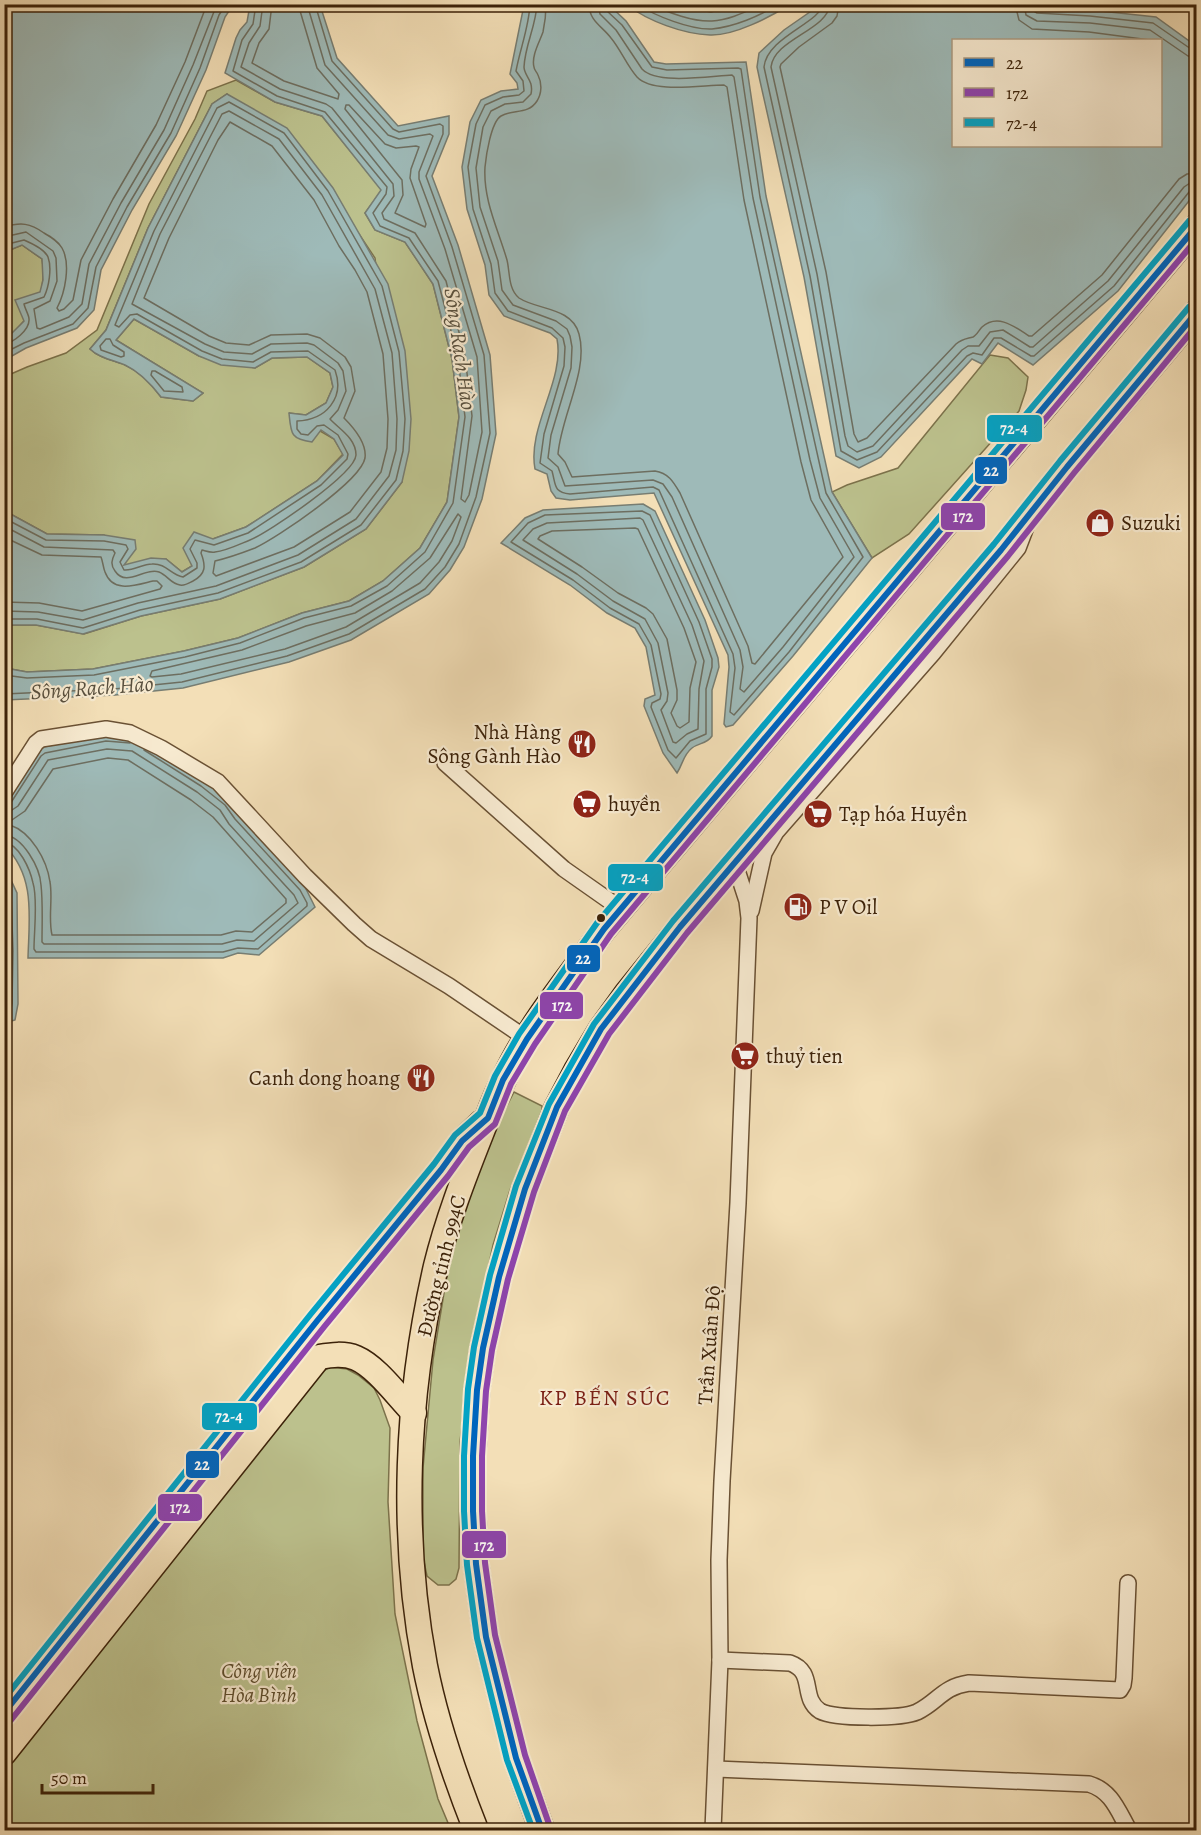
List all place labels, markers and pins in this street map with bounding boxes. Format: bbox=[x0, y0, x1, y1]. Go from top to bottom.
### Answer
shop icon: Suzuki bbox=[1084, 507, 1116, 539]
place label: Suzuki bbox=[1121, 509, 1181, 537]
place label: Nhà Hàng Sông Gành Hào bbox=[428, 718, 561, 770]
restaurant icon: Nhà Hàng Sông Gành Hào bbox=[566, 728, 598, 760]
supermarket icon: huyền bbox=[571, 788, 603, 820]
place label: huyền bbox=[608, 790, 661, 818]
supermarket icon: Tạp hóa Huyền bbox=[802, 798, 834, 830]
place label: Tạp hóa Huyền bbox=[839, 800, 967, 828]
fuel station icon: P V Oil bbox=[782, 891, 814, 923]
place label: P V Oil bbox=[819, 893, 877, 921]
unlabelled marker bbox=[595, 912, 607, 924]
supermarket icon: thuỷ tien bbox=[729, 1040, 761, 1072]
place label: thuỷ tien bbox=[766, 1042, 843, 1070]
restaurant icon: Canh dong hoang bbox=[405, 1062, 437, 1094]
place label: Canh dong hoang bbox=[249, 1064, 400, 1092]

